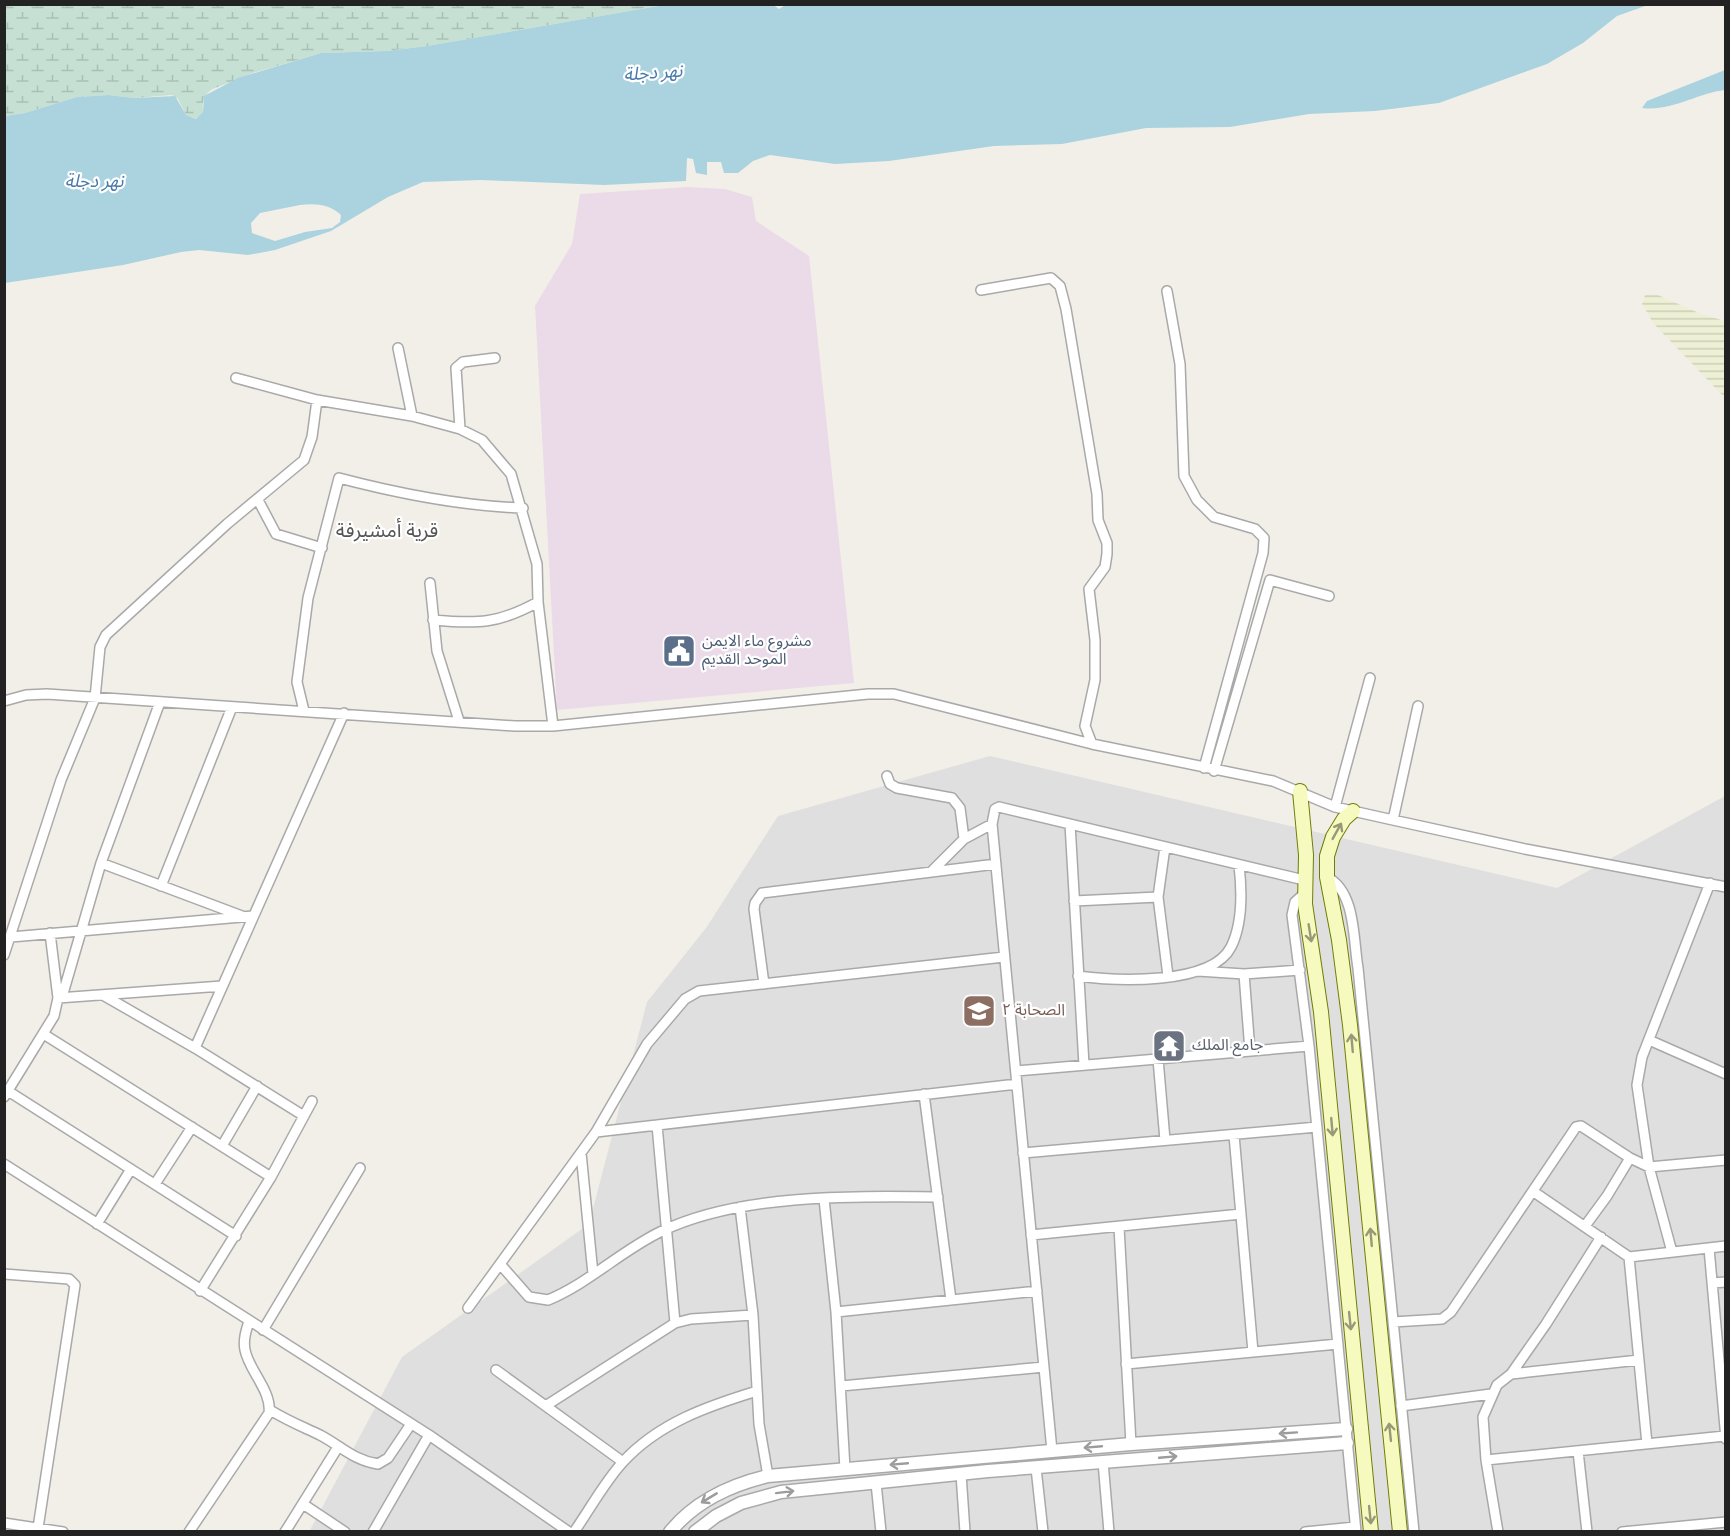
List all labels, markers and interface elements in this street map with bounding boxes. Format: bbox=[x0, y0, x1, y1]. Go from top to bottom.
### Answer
water label: نهر دجلة bbox=[623, 60, 685, 88]
water label: نهر دجلة bbox=[65, 171, 125, 194]
district label: قرية أمشيرفة bbox=[336, 518, 438, 545]
place label: مشروع ماء الايمن الموحد القديم bbox=[702, 632, 812, 671]
public building icon: مشروع ماء الايمن الموحد القديم bbox=[661, 633, 697, 669]
one-way arrow bbox=[1331, 823, 1343, 840]
one-way arrow bbox=[1304, 923, 1315, 942]
school or university icon: الصحابة ٢ bbox=[961, 993, 997, 1029]
place label: الصحابة ٢ bbox=[1002, 1001, 1065, 1021]
temple icon: جامع الملك bbox=[1151, 1028, 1187, 1064]
one-way arrow bbox=[1346, 1034, 1357, 1054]
place label: جامع الملك bbox=[1192, 1036, 1264, 1057]
one-way arrow bbox=[1327, 1116, 1338, 1136]
one-way arrow bbox=[1365, 1228, 1376, 1248]
one-way arrow bbox=[1345, 1310, 1356, 1330]
one-way arrow bbox=[1384, 1422, 1395, 1442]
one-way arrow bbox=[1278, 1428, 1298, 1439]
one-way arrow bbox=[1084, 1442, 1104, 1453]
one-way arrow bbox=[1157, 1451, 1177, 1462]
one-way arrow bbox=[889, 1459, 909, 1470]
one-way arrow bbox=[775, 1486, 795, 1497]
one-way arrow bbox=[701, 1493, 718, 1505]
one-way arrow bbox=[1365, 1504, 1376, 1524]

